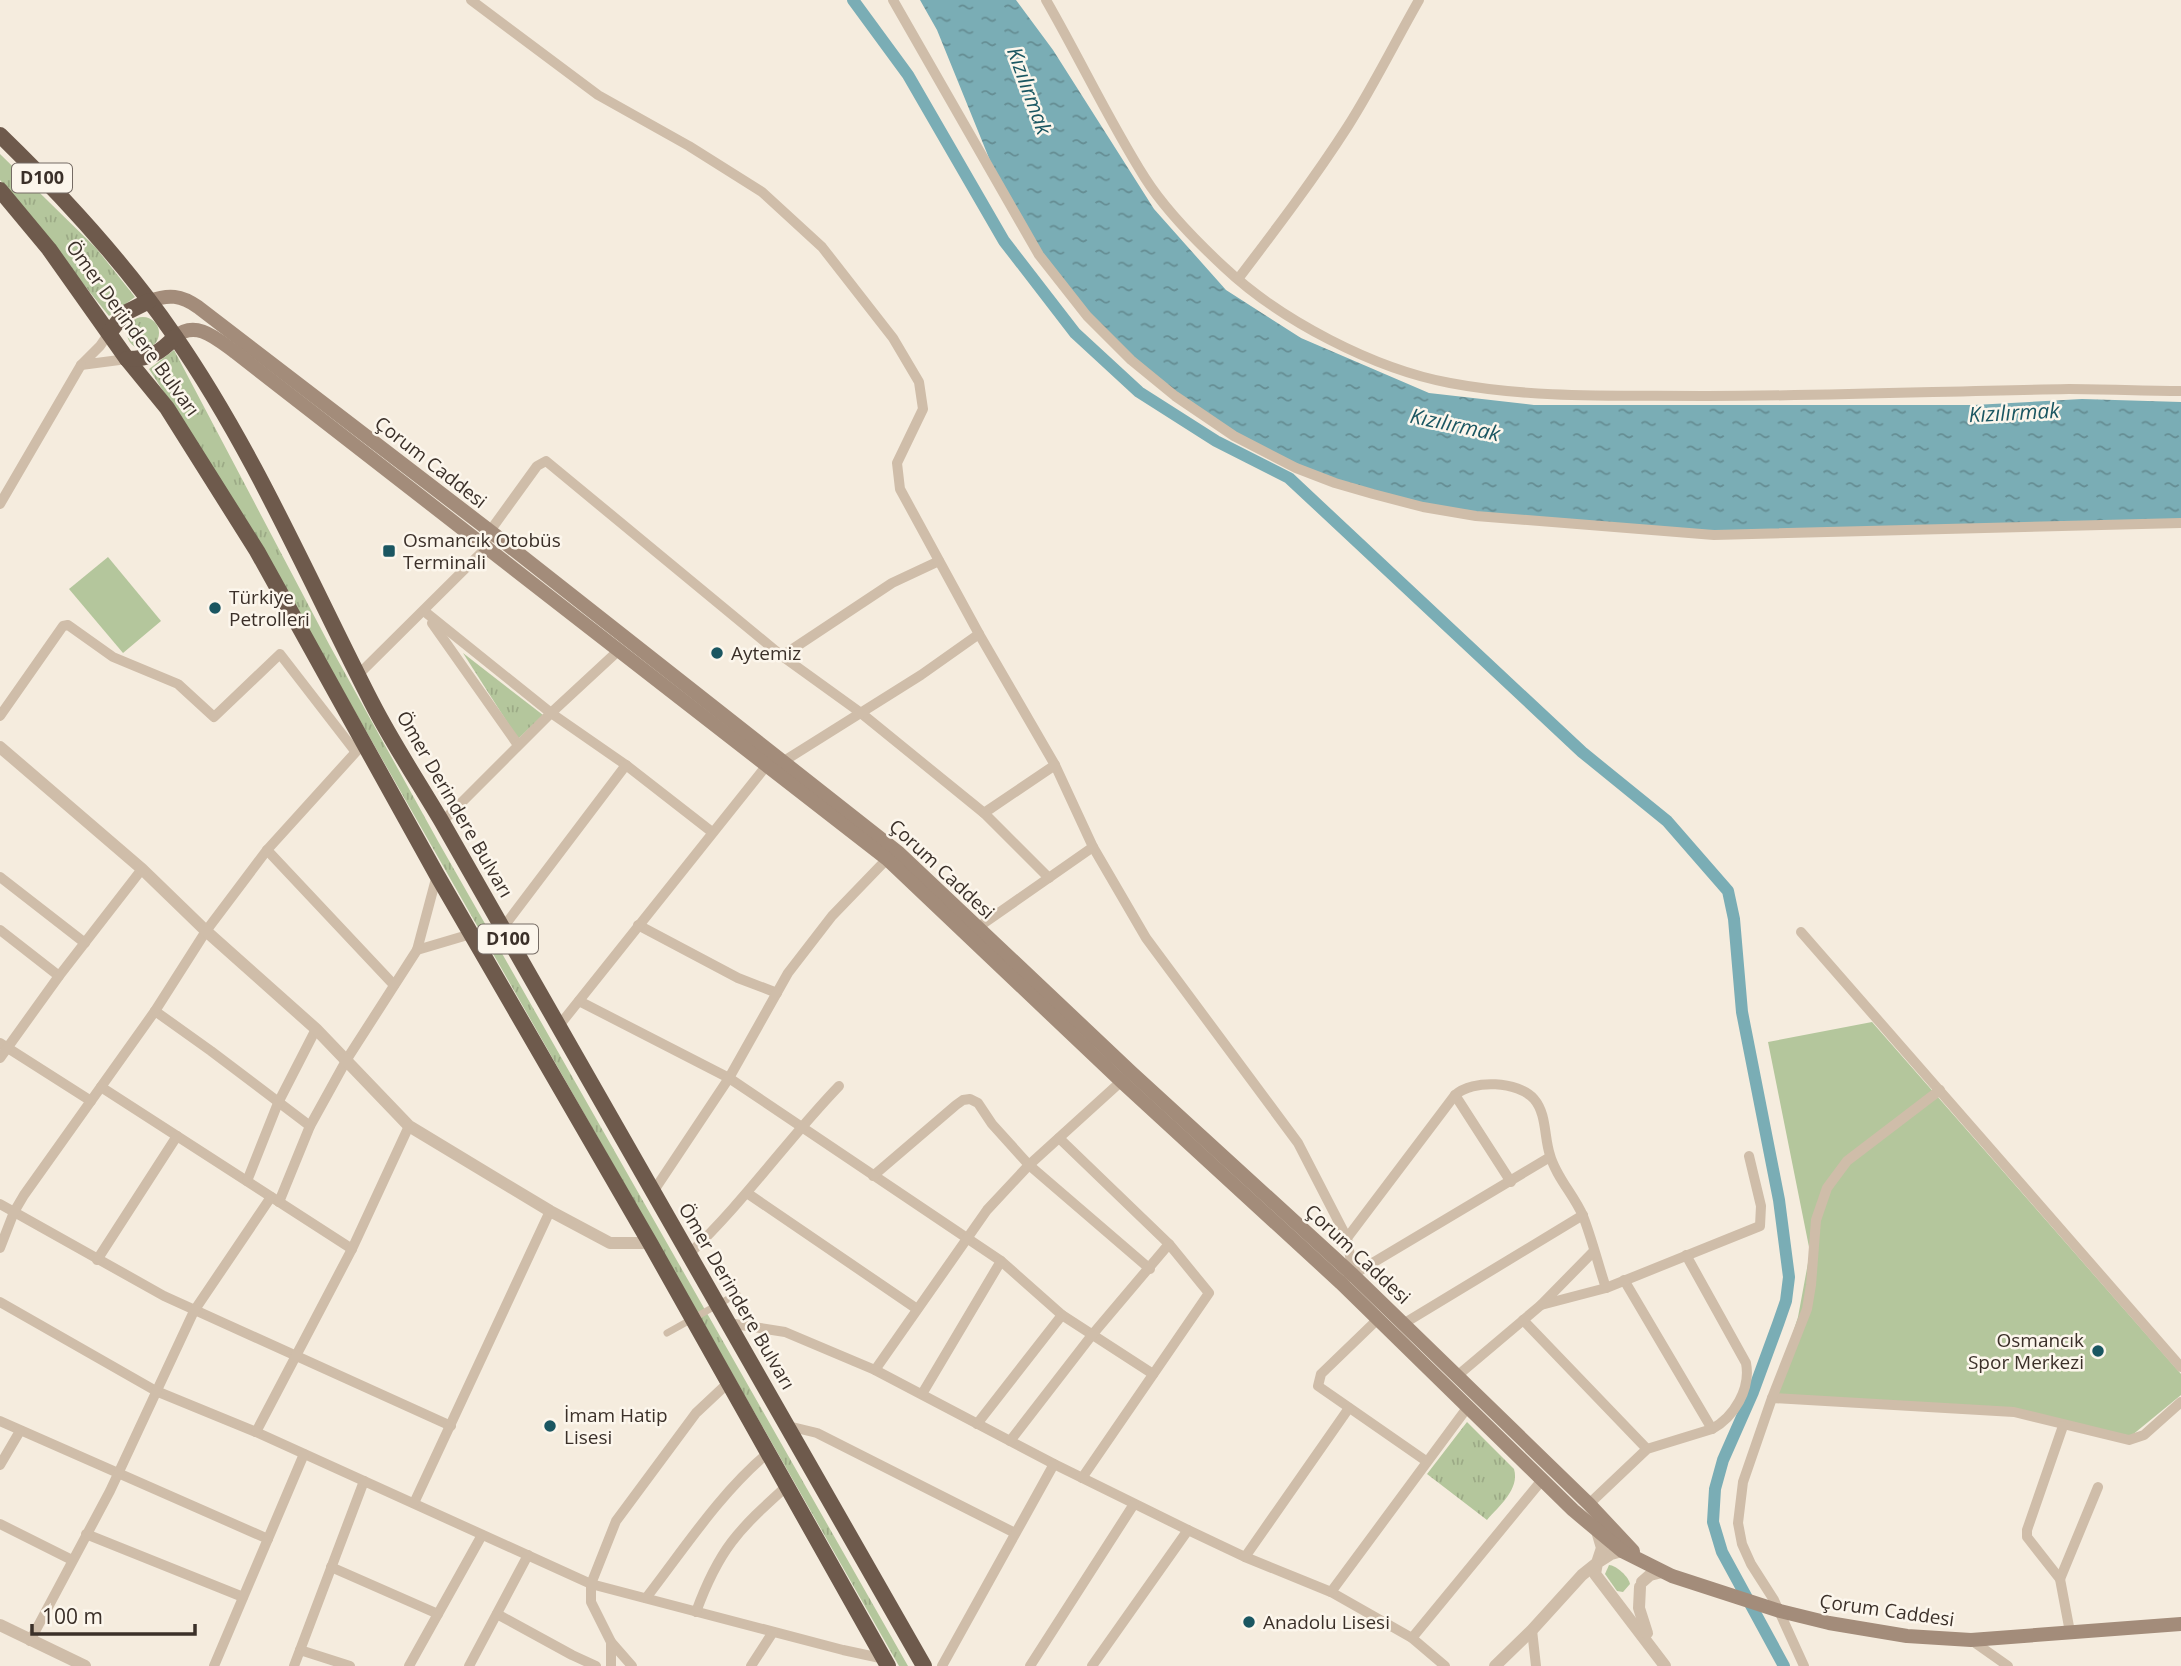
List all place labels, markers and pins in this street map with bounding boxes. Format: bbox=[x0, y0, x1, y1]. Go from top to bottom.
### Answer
place label: Osmancık Otobüs Terminali bbox=[403, 527, 561, 575]
marker: Osmancık Otobüs Terminali bbox=[381, 543, 397, 559]
place label: Türkiye Petrolleri bbox=[229, 584, 310, 632]
marker: Türkiye Petrolleri bbox=[207, 600, 223, 616]
place label: Aytemiz bbox=[731, 640, 801, 666]
marker: Aytemiz bbox=[709, 645, 725, 661]
place label: Osmancık Spor Merkezi bbox=[1968, 1327, 2084, 1375]
marker: Osmancık Spor Merkezi bbox=[2090, 1343, 2106, 1359]
place label: İmam Hatip Lisesi bbox=[564, 1402, 668, 1450]
marker: İmam Hatip Lisesi bbox=[542, 1418, 558, 1434]
place label: Anadolu Lisesi bbox=[1263, 1609, 1390, 1635]
marker: Anadolu Lisesi bbox=[1241, 1614, 1257, 1630]

